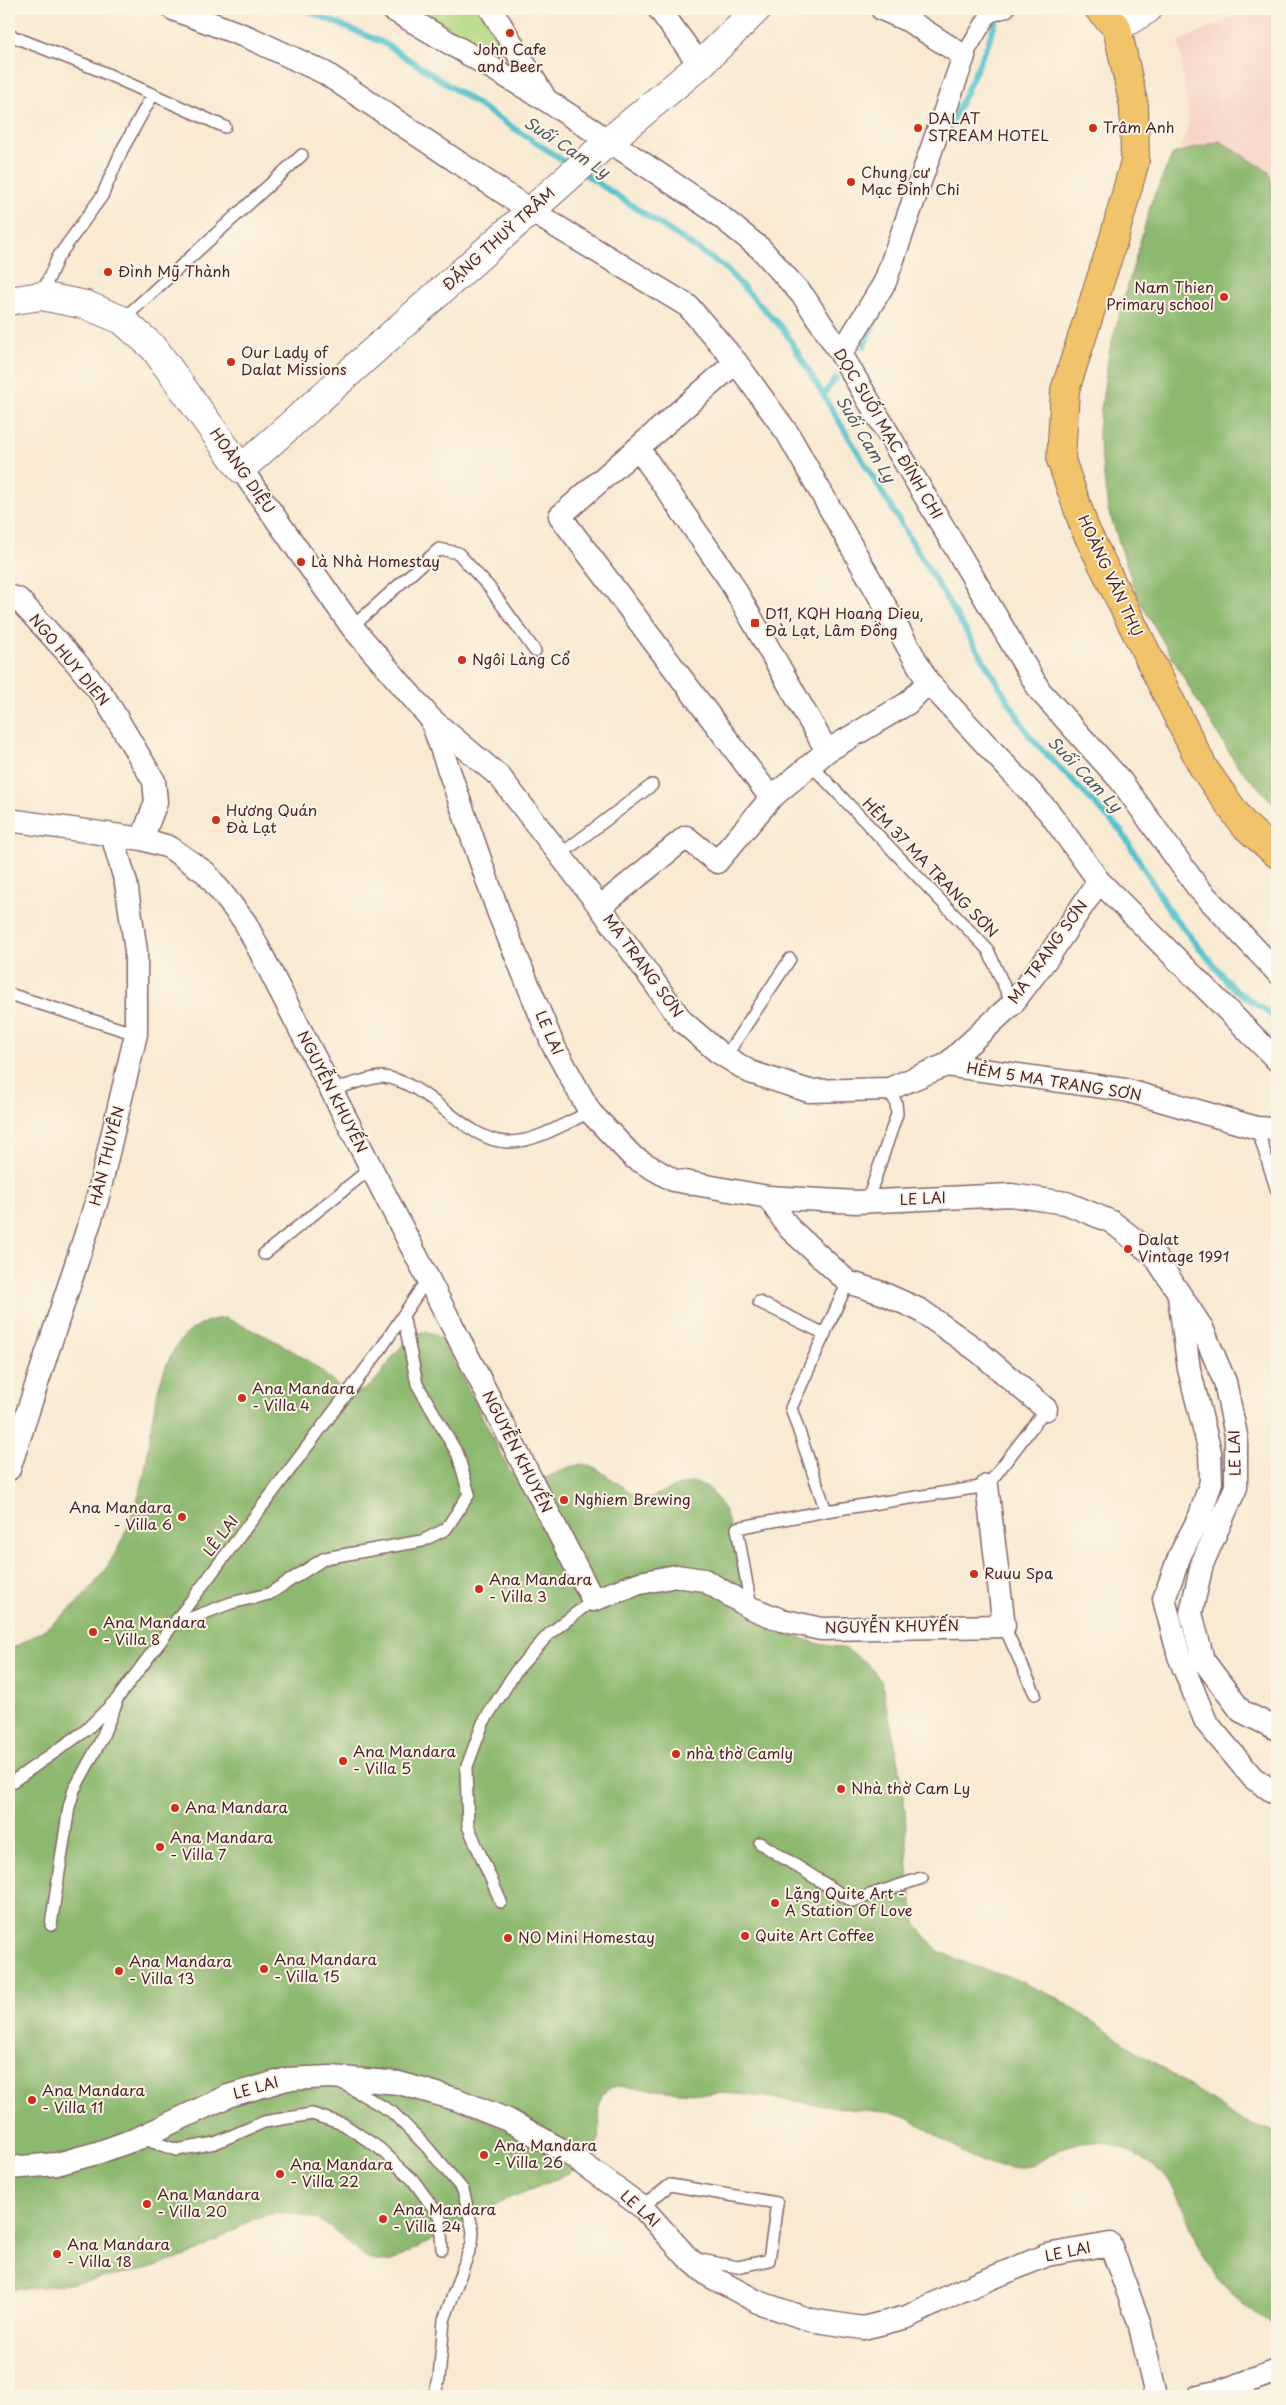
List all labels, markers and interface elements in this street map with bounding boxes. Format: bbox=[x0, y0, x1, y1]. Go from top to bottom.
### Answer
marker: John Cafe and Beer bbox=[504, 27, 516, 39]
place label: John Cafe and Beer bbox=[473, 37, 547, 77]
place label: DALAT STREAM HOTEL bbox=[928, 106, 1049, 146]
water label: Suối Cam Ly bbox=[520, 109, 617, 184]
place label: Trâm Anh bbox=[1103, 115, 1175, 138]
marker: DALAT STREAM HOTEL bbox=[912, 122, 924, 134]
marker: Trâm Anh bbox=[1087, 122, 1099, 134]
place label: Chung cư Mạc Đỉnh Chi bbox=[861, 160, 960, 200]
marker: Chung cư Mạc Đỉnh Chi bbox=[845, 176, 857, 188]
street label: ĐẶNG THUỲ TRÂM bbox=[437, 181, 559, 295]
place label: Đình Mỹ Thành bbox=[118, 259, 230, 282]
marker: Đình Mỹ Thành bbox=[102, 266, 114, 278]
place label: Nam Thien Primary school bbox=[1106, 275, 1214, 315]
marker: Nam Thien Primary school bbox=[1218, 291, 1230, 303]
place label: Our Lady of Dalat Missions bbox=[241, 340, 347, 380]
street label: DỌC SUỐI MẠC ĐĨNH CHI bbox=[829, 343, 950, 523]
marker: Our Lady of Dalat Missions bbox=[225, 356, 237, 368]
water label: Suối Cam Ly bbox=[831, 390, 903, 488]
street label: HOÀNG DIỆU bbox=[205, 422, 281, 518]
street label: HOÀNG VĂN THỤ bbox=[1073, 511, 1150, 640]
place label: Là Nhà Homestay bbox=[311, 549, 440, 572]
marker: Là Nhà Homestay bbox=[295, 556, 307, 568]
place label: D11, KQH Hoang Dieu, Đà Lạt, Lâm Đồng bbox=[765, 601, 924, 641]
street label: NGO HUY DIEN bbox=[25, 608, 116, 710]
marker: D11, KQH Hoang Dieu, Đà Lạt, Lâm Đồng bbox=[749, 617, 761, 629]
place label: Ngôi Làng Cổ bbox=[472, 647, 571, 670]
marker: Ngôi Làng Cổ bbox=[456, 654, 468, 666]
water label: Suối Cam Ly bbox=[1043, 730, 1130, 818]
street label: HẺM 37 MA TRANG SƠN bbox=[858, 792, 1004, 942]
place label: Hương Quán Đà Lạt bbox=[226, 798, 317, 838]
marker: Hương Quán Đà Lạt bbox=[210, 814, 222, 826]
street label: MA TRANG SƠN bbox=[1001, 894, 1092, 1008]
street label: MA TRANG SƠN bbox=[599, 908, 690, 1022]
street label: LE LAI bbox=[530, 1006, 570, 1058]
street label: NGUYỄN KHUYẾN bbox=[293, 1026, 375, 1156]
street label: HẺM 5 MA TRANG SƠN bbox=[965, 1055, 1143, 1106]
street label: HÀN THUYÊN bbox=[82, 1103, 129, 1208]
street label: LE LAI bbox=[899, 1185, 947, 1210]
place label: Dalat Vintage 1991 bbox=[1138, 1227, 1229, 1267]
marker: Dalat Vintage 1991 bbox=[1122, 1243, 1134, 1255]
place label: Ana Mandara - Villa 4 bbox=[252, 1376, 355, 1416]
street label: NGUYỄN KHUYẾN bbox=[478, 1386, 560, 1516]
marker: Ana Mandara - Villa 4 bbox=[236, 1392, 248, 1404]
street label: LE LAI bbox=[1221, 1429, 1246, 1477]
place label: Nghiem Brewing bbox=[574, 1487, 691, 1510]
marker: Nghiem Brewing bbox=[558, 1494, 570, 1506]
place label: Ana Mandara - Villa 6 bbox=[69, 1495, 173, 1535]
street label: LÊ LAI bbox=[197, 1510, 243, 1561]
marker: Ana Mandara - Villa 6 bbox=[176, 1511, 188, 1523]
place label: Ruuu Spa bbox=[984, 1561, 1054, 1584]
place label: Ana Mandara - Villa 3 bbox=[489, 1567, 592, 1607]
marker: Ruuu Spa bbox=[968, 1568, 980, 1580]
marker: Ana Mandara - Villa 3 bbox=[473, 1583, 485, 1595]
place label: Ana Mandara - Villa 8 bbox=[103, 1610, 206, 1650]
street label: NGUYỄN KHUYẾN bbox=[825, 1612, 959, 1638]
marker: Ana Mandara - Villa 8 bbox=[87, 1626, 99, 1638]
place label: Ana Mandara - Villa 5 bbox=[353, 1739, 456, 1779]
place label: nhà thờ Camly bbox=[686, 1741, 793, 1764]
marker: nhà thờ Camly bbox=[670, 1748, 682, 1760]
marker: Ana Mandara - Villa 5 bbox=[337, 1755, 349, 1767]
place label: Nhà thờ Cam Ly bbox=[851, 1776, 970, 1799]
marker: Nhà thờ Cam Ly bbox=[835, 1783, 847, 1795]
place label: Ana Mandara bbox=[185, 1795, 288, 1818]
marker: Ana Mandara bbox=[169, 1802, 181, 1814]
place label: Ana Mandara - Villa 7 bbox=[170, 1825, 273, 1865]
marker: Ana Mandara - Villa 7 bbox=[154, 1841, 166, 1853]
place label: Lặng Quite Art - A Station Of Love bbox=[785, 1881, 913, 1921]
marker: Lặng Quite Art - A Station Of Love bbox=[769, 1897, 781, 1909]
place label: Quite Art Coffee bbox=[755, 1923, 875, 1946]
place label: NO Mini Homestay bbox=[518, 1925, 655, 1948]
marker: Quite Art Coffee bbox=[739, 1930, 751, 1942]
marker: NO Mini Homestay bbox=[502, 1932, 514, 1944]
place label: Ana Mandara - Villa 15 bbox=[274, 1947, 377, 1987]
place label: Ana Mandara - Villa 13 bbox=[129, 1949, 232, 1989]
marker: Ana Mandara - Villa 15 bbox=[258, 1963, 270, 1975]
marker: Ana Mandara - Villa 13 bbox=[113, 1965, 125, 1977]
street label: LE LAI bbox=[230, 2069, 281, 2104]
place label: Ana Mandara - Villa 11 bbox=[42, 2078, 145, 2118]
marker: Ana Mandara - Villa 11 bbox=[26, 2094, 38, 2106]
place label: Ana Mandara - Villa 26 bbox=[494, 2133, 597, 2173]
marker: Ana Mandara - Villa 26 bbox=[478, 2149, 490, 2161]
place label: Ana Mandara - Villa 22 bbox=[290, 2152, 393, 2192]
marker: Ana Mandara - Villa 22 bbox=[274, 2168, 286, 2180]
place label: Ana Mandara - Villa 20 bbox=[157, 2182, 260, 2222]
street label: LE LAI bbox=[616, 2184, 666, 2232]
place label: Ana Mandara - Villa 24 bbox=[393, 2197, 496, 2237]
marker: Ana Mandara - Villa 20 bbox=[141, 2198, 153, 2210]
marker: Ana Mandara - Villa 24 bbox=[377, 2213, 389, 2225]
place label: Ana Mandara - Villa 18 bbox=[67, 2232, 170, 2272]
street label: LE LAI bbox=[1043, 2234, 1093, 2267]
marker: Ana Mandara - Villa 18 bbox=[51, 2248, 63, 2260]

